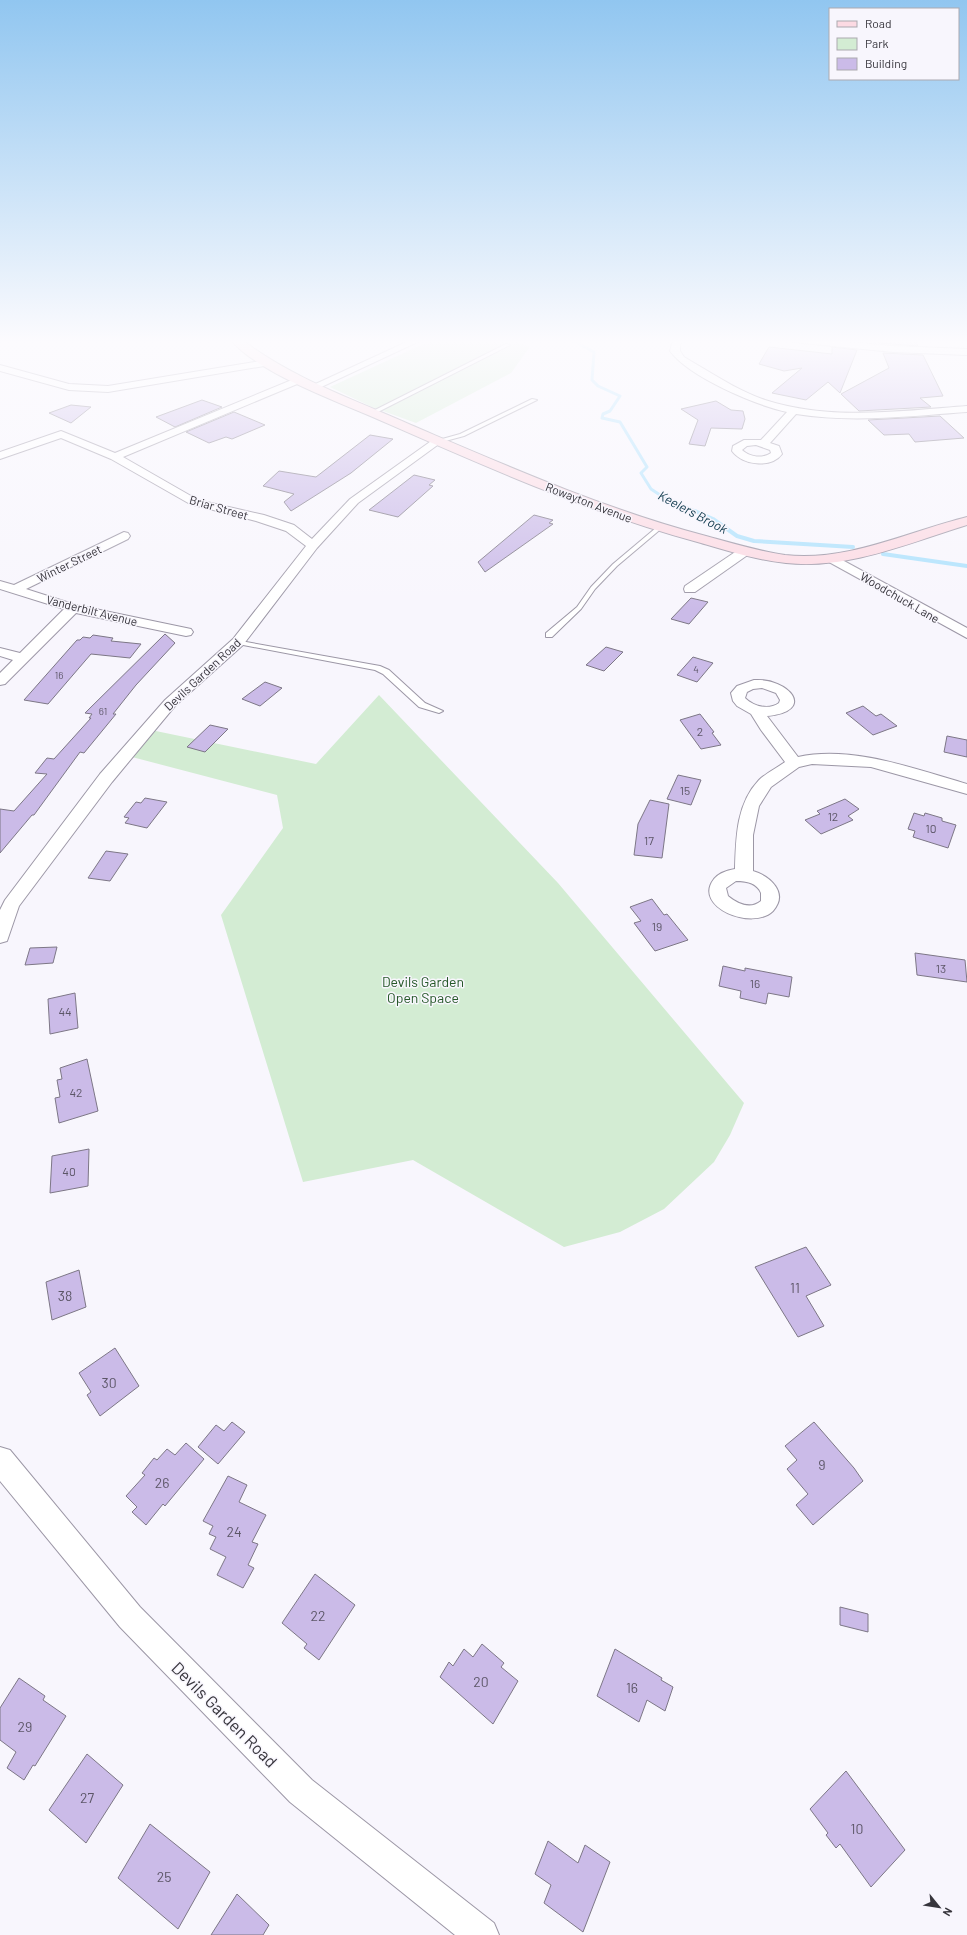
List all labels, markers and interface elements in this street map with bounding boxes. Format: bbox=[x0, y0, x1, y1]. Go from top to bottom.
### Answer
legend bbox=[829, 8, 959, 80]
text: Road bbox=[865, 16, 892, 30]
text: Park bbox=[865, 36, 889, 50]
text: Building bbox=[865, 56, 907, 70]
street label: Rowayton Avenue bbox=[544, 479, 634, 525]
water label: Keelers Brook bbox=[656, 487, 731, 537]
street label: Briar Street bbox=[188, 492, 250, 522]
street label: Winter Street bbox=[34, 541, 104, 585]
street label: Woodchuck Lane bbox=[858, 569, 942, 625]
street label: Vanderbilt Avenue bbox=[45, 592, 139, 628]
street label: Devils Garden Road bbox=[161, 635, 243, 713]
house number: 4 bbox=[693, 663, 699, 675]
house number: 16 bbox=[55, 669, 63, 681]
house number: 61 bbox=[99, 705, 107, 717]
house number: 2 bbox=[697, 724, 703, 738]
house number: 15 bbox=[680, 783, 690, 797]
house number: 12 bbox=[828, 809, 838, 823]
house number: 10 bbox=[926, 821, 936, 835]
house number: 17 bbox=[644, 833, 654, 847]
house number: 19 bbox=[652, 919, 662, 933]
house number: 13 bbox=[936, 961, 946, 975]
park label: Devils Garden Open Space bbox=[382, 973, 464, 1006]
house number: 16 bbox=[750, 976, 760, 990]
house number: 44 bbox=[58, 1004, 72, 1018]
house number: 42 bbox=[69, 1085, 83, 1099]
house number: 40 bbox=[62, 1164, 76, 1178]
house number: 11 bbox=[790, 1279, 800, 1296]
house number: 38 bbox=[58, 1287, 72, 1304]
house number: 30 bbox=[101, 1374, 117, 1391]
house number: 9 bbox=[818, 1456, 826, 1473]
house number: 26 bbox=[155, 1474, 169, 1491]
house number: 24 bbox=[226, 1523, 242, 1540]
house number: 22 bbox=[310, 1607, 326, 1624]
street label: Devils Garden Road bbox=[168, 1657, 282, 1771]
house number: 20 bbox=[473, 1673, 489, 1690]
house number: 16 bbox=[626, 1679, 638, 1696]
house number: 29 bbox=[18, 1718, 32, 1735]
house number: 27 bbox=[80, 1789, 94, 1806]
house number: 10 bbox=[851, 1820, 863, 1837]
house number: 25 bbox=[157, 1868, 171, 1885]
north arrow bbox=[919, 1887, 959, 1927]
text: N bbox=[941, 1906, 956, 1919]

